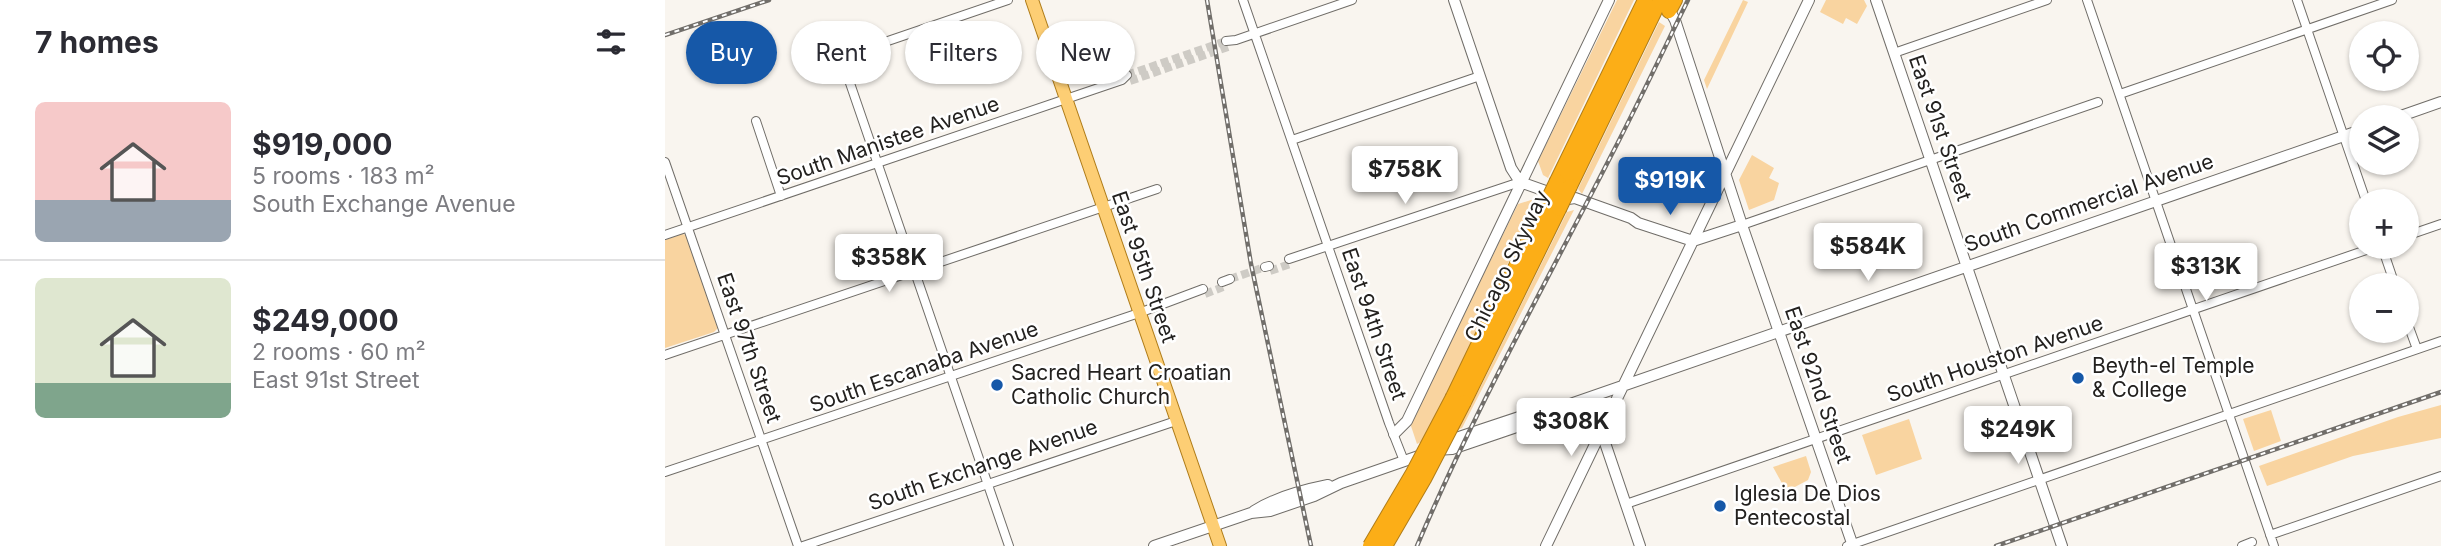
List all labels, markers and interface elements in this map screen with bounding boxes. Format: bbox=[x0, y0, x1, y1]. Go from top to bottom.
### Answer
chip: Buy bbox=[686, 21, 777, 84]
chip: Rent bbox=[791, 21, 891, 84]
chip: Filters bbox=[905, 21, 1022, 84]
chip: New bbox=[1036, 21, 1135, 84]
map controls bbox=[2349, 21, 2419, 343]
button: locate bbox=[2349, 21, 2419, 91]
icon: filters bbox=[592, 23, 630, 61]
text: 7 homes bbox=[35, 24, 159, 60]
street label: East 91st Street bbox=[1904, 51, 1977, 204]
street label: South Manistee Avenue bbox=[773, 91, 1002, 190]
button: layers bbox=[2349, 105, 2419, 175]
text: $919,000 bbox=[252, 126, 393, 162]
icon: home bbox=[91, 130, 175, 214]
pin: $758K bbox=[1356, 146, 1454, 206]
street label: South Commercial Avenue bbox=[1961, 148, 2217, 257]
text: $758K bbox=[1368, 155, 1442, 183]
pin: $919K bbox=[1621, 158, 1719, 217]
text: 5 rooms · 183 m² bbox=[252, 162, 435, 190]
text: $919K bbox=[1634, 166, 1706, 194]
street label: Chicago Skyway bbox=[1459, 186, 1554, 346]
street label: East 95th Street bbox=[1107, 188, 1182, 346]
button: + bbox=[2349, 189, 2419, 259]
text: South Exchange Avenue bbox=[252, 190, 516, 218]
pin: $584K bbox=[1819, 224, 1917, 283]
text: $584K bbox=[1830, 232, 1906, 260]
pin: $358K bbox=[840, 234, 938, 294]
text: $358K bbox=[851, 243, 927, 271]
street label: East 94th Street bbox=[1337, 244, 1412, 403]
pin: $313K bbox=[2157, 244, 2255, 303]
text: $313K bbox=[2170, 252, 2242, 280]
street label: East 97th Street bbox=[712, 269, 787, 426]
button: − bbox=[2349, 273, 2419, 343]
text: $249,000 bbox=[252, 302, 399, 338]
street label: East 92nd Street bbox=[1780, 303, 1857, 467]
icon: home bbox=[91, 306, 175, 390]
street label: South Houston Avenue bbox=[1884, 310, 2106, 407]
street label: South Escanaba Avenue bbox=[806, 316, 1041, 417]
text: 2 rooms · 60 m² bbox=[252, 338, 426, 366]
place label: Beyth-el Temple & College bbox=[2092, 353, 2255, 402]
place label: Sacred Heart Croatian Catholic Church bbox=[1011, 360, 1231, 409]
text: East 91st Street bbox=[252, 366, 420, 394]
marker: Beyth-el Temple & College bbox=[2070, 370, 2086, 386]
marker: Sacred Heart Croatian Catholic Church bbox=[989, 377, 1005, 393]
pin: $308K bbox=[1522, 398, 1620, 458]
pin: $249K bbox=[1969, 406, 2067, 466]
text: $308K bbox=[1533, 407, 1609, 435]
street label: South Exchange Avenue bbox=[865, 414, 1101, 516]
text: $249K bbox=[1980, 415, 2056, 443]
place label: Iglesia De Dios Pentecostal bbox=[1734, 481, 1881, 530]
marker: Iglesia De Dios Pentecostal bbox=[1712, 498, 1728, 514]

